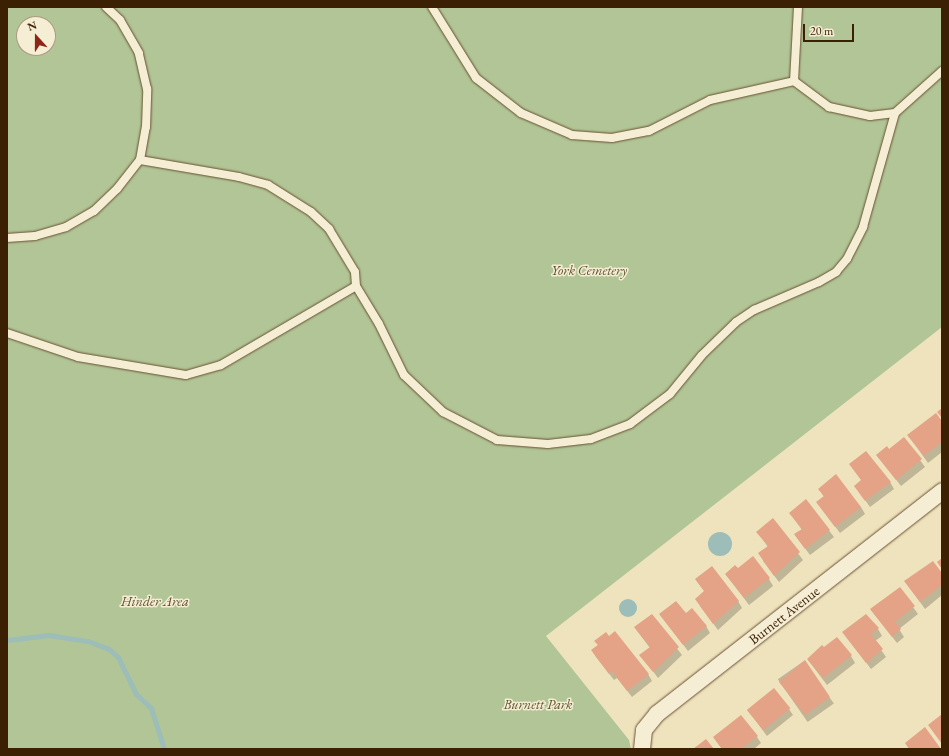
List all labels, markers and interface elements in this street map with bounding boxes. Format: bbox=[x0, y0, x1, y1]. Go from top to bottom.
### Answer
north arrow bbox=[16, 16, 56, 56]
scale bar bbox=[805, 16, 856, 42]
text: N bbox=[25, 18, 39, 34]
text: 20 m bbox=[810, 23, 833, 39]
park label: York Cemetery bbox=[551, 262, 627, 278]
street label: Burnett Avenue bbox=[745, 582, 823, 648]
park label: Hinder Area bbox=[121, 593, 189, 609]
park label: Burnett Park bbox=[504, 696, 572, 712]

